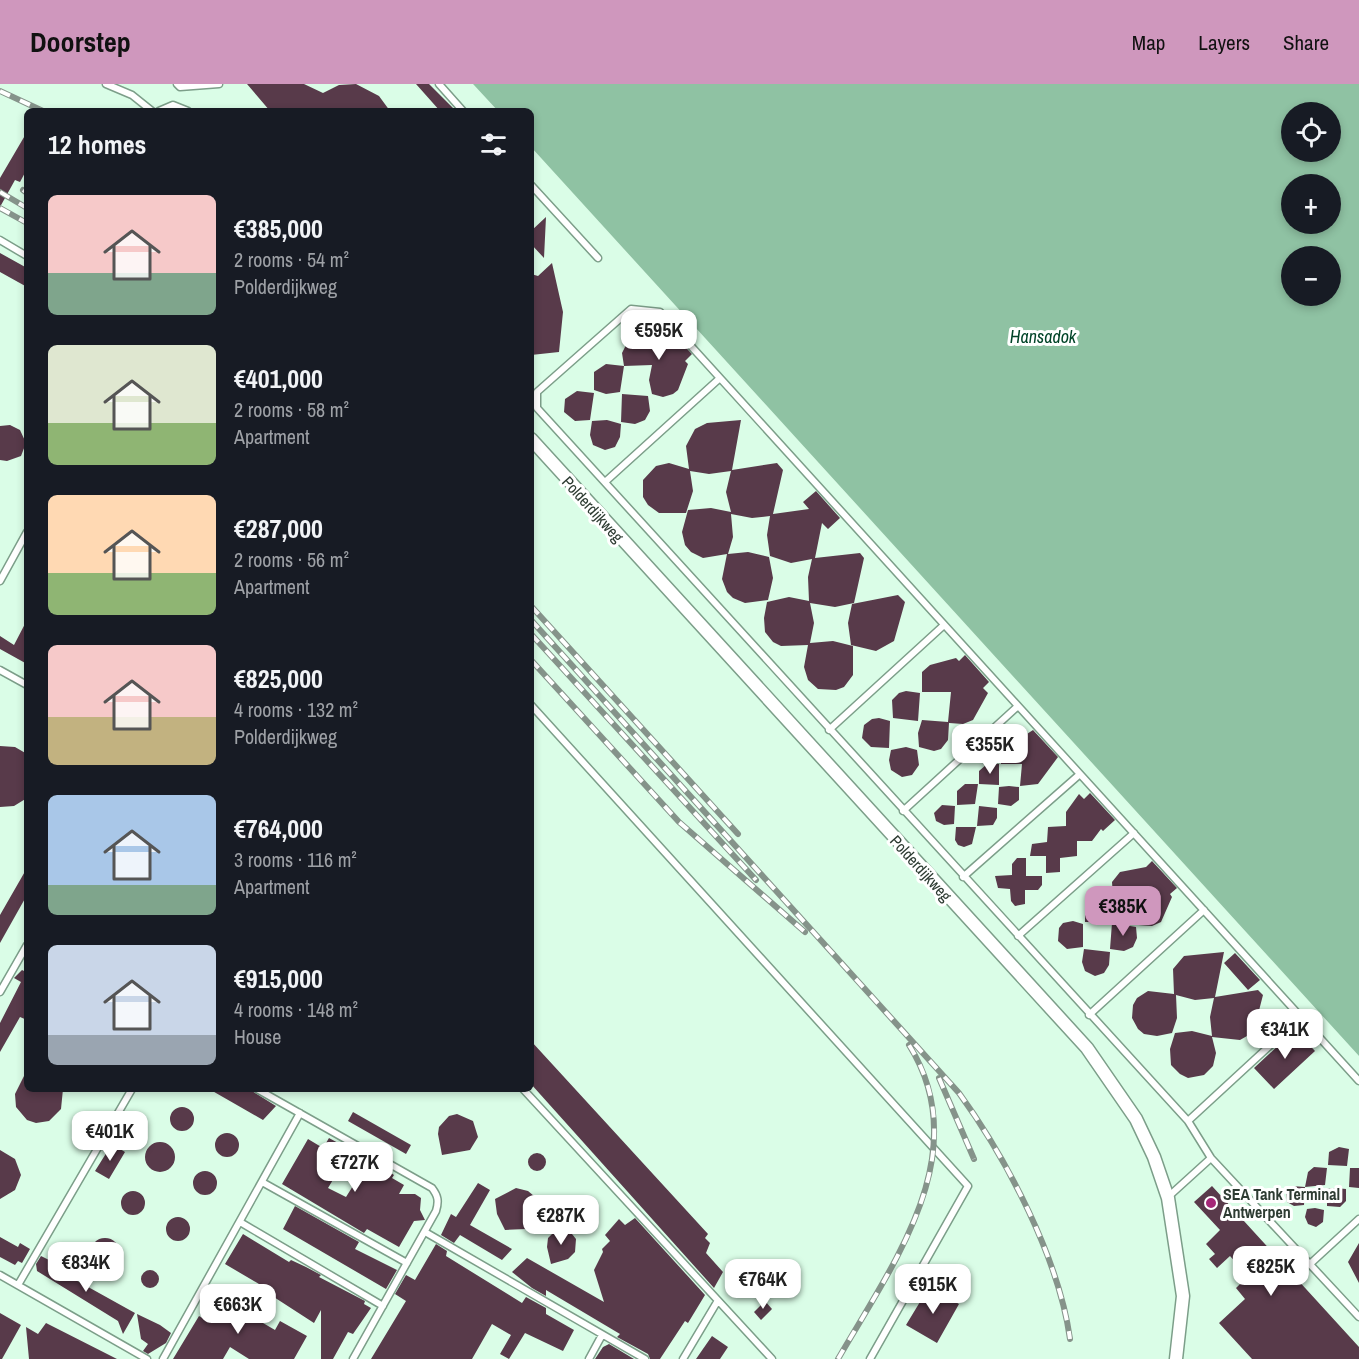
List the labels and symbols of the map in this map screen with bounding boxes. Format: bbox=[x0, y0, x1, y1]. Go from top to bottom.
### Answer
pin: €595K bbox=[617, 310, 701, 361]
water label: Hansadok bbox=[1010, 324, 1077, 349]
street label: Polderdijkweg bbox=[557, 471, 629, 547]
pin: €355K bbox=[948, 724, 1032, 775]
street label: Polderdijkweg bbox=[885, 830, 957, 906]
pin: €385K bbox=[1081, 886, 1165, 937]
pin: €341K bbox=[1243, 1009, 1327, 1060]
pin: €401K bbox=[68, 1111, 152, 1162]
pin: €727K bbox=[313, 1142, 397, 1193]
place label: SEA Tank Terminal Antwerpen bbox=[1223, 1183, 1340, 1223]
pin: €287K bbox=[519, 1195, 603, 1246]
marker: SEA Tank Terminal Antwerpen bbox=[1204, 1196, 1218, 1210]
pin: €834K bbox=[44, 1242, 128, 1293]
pin: €825K bbox=[1229, 1246, 1313, 1297]
pin: €764K bbox=[721, 1259, 805, 1310]
pin: €915K bbox=[891, 1264, 975, 1315]
pin: €663K bbox=[196, 1284, 280, 1335]

